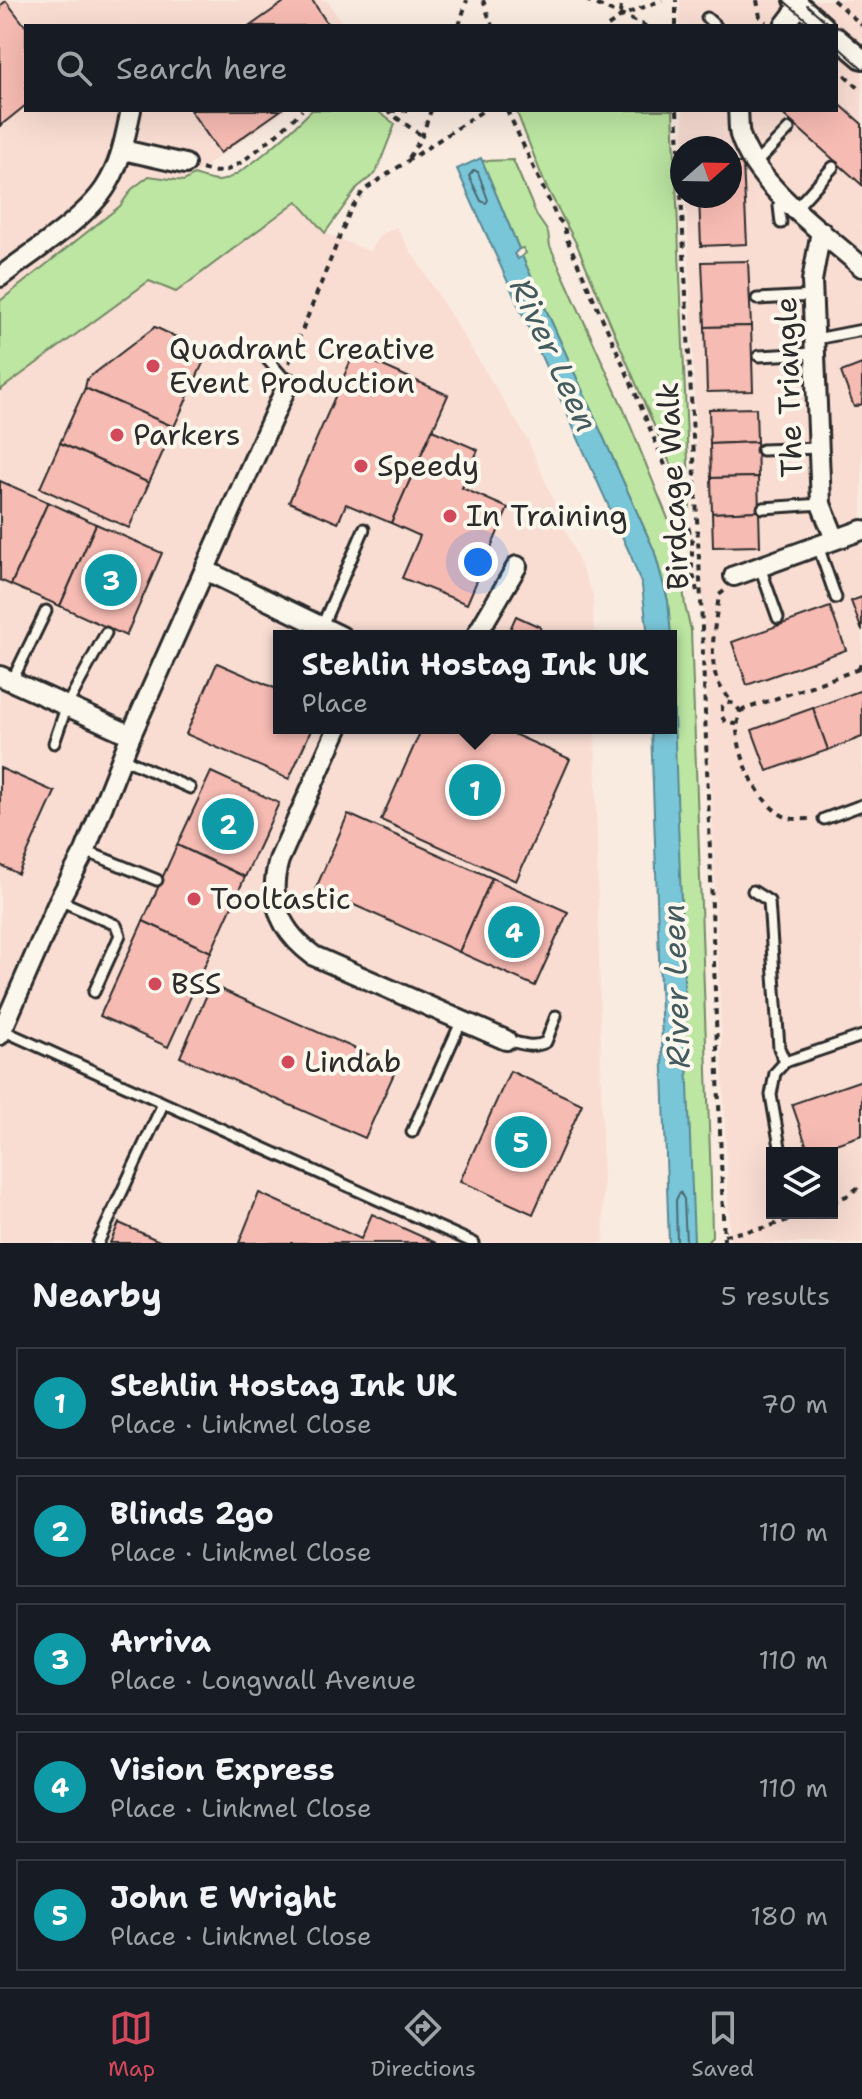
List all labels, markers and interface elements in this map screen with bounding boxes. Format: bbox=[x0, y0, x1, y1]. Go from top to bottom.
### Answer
search box bbox=[24, 24, 838, 112]
icon: search bbox=[52, 46, 96, 90]
text: Search here bbox=[116, 48, 287, 89]
north arrow bbox=[670, 136, 742, 208]
water label: River Leen bbox=[500, 271, 609, 439]
street label: The Triangle bbox=[765, 296, 812, 478]
place label: Quadrant Creative Event Production bbox=[169, 328, 435, 403]
marker: Quadrant Creative Event Production bbox=[144, 357, 162, 375]
street label: Birdcage Walk bbox=[647, 381, 698, 591]
place label: Parkers bbox=[133, 414, 241, 455]
marker: Parkers bbox=[108, 426, 126, 444]
place label: Speedy bbox=[377, 445, 479, 486]
marker: Speedy bbox=[352, 457, 370, 475]
place label: In Training bbox=[466, 495, 628, 536]
marker: In Training bbox=[441, 507, 459, 525]
your location bbox=[458, 542, 498, 582]
pin: 3 bbox=[85, 550, 137, 610]
popup bbox=[273, 630, 677, 734]
text: Stehlin Hostag Ink UK bbox=[302, 644, 648, 685]
text: Place bbox=[302, 685, 368, 720]
pin: 1 bbox=[449, 760, 501, 820]
pin: 2 bbox=[202, 794, 254, 854]
place label: Tooltastic bbox=[210, 878, 351, 919]
marker: Tooltastic bbox=[185, 890, 203, 908]
pin: 4 bbox=[488, 902, 540, 962]
water label: River Leen bbox=[651, 903, 700, 1069]
place label: BSS bbox=[171, 963, 221, 1004]
marker: BSS bbox=[146, 975, 164, 993]
place label: Lindab bbox=[304, 1041, 401, 1082]
marker: Lindab bbox=[279, 1053, 297, 1071]
pin: 5 bbox=[495, 1112, 547, 1172]
map controls bbox=[766, 1147, 838, 1219]
button: layers bbox=[766, 1147, 838, 1219]
text: Nearby bbox=[32, 1272, 162, 1318]
text: 5 results bbox=[721, 1278, 830, 1313]
text: Stehlin Hostag Ink UK bbox=[110, 1365, 457, 1406]
text: 1 bbox=[54, 1386, 66, 1421]
text: 70 m bbox=[761, 1386, 828, 1421]
text: Place · Linkmel Close bbox=[110, 1406, 372, 1441]
text: Blinds 2go bbox=[110, 1493, 274, 1534]
text: 2 bbox=[51, 1514, 69, 1549]
text: 110 m bbox=[758, 1514, 828, 1549]
text: Place · Linkmel Close bbox=[110, 1534, 372, 1569]
text: Arriva bbox=[110, 1621, 211, 1662]
text: 3 bbox=[51, 1642, 69, 1677]
text: 110 m bbox=[758, 1642, 828, 1677]
text: Place · Longwall Avenue bbox=[110, 1662, 416, 1697]
text: Vision Express bbox=[110, 1749, 335, 1790]
text: 4 bbox=[51, 1770, 69, 1805]
text: 110 m bbox=[758, 1770, 828, 1805]
text: Place · Linkmel Close bbox=[110, 1790, 372, 1825]
text: John E Wright bbox=[110, 1877, 337, 1918]
text: 5 bbox=[52, 1898, 68, 1933]
text: 180 m bbox=[750, 1898, 828, 1933]
text: Place · Linkmel Close bbox=[110, 1918, 372, 1953]
tab: Map bbox=[108, 2006, 155, 2083]
tab: Directions bbox=[371, 2006, 476, 2083]
tab: Saved bbox=[692, 2006, 754, 2083]

